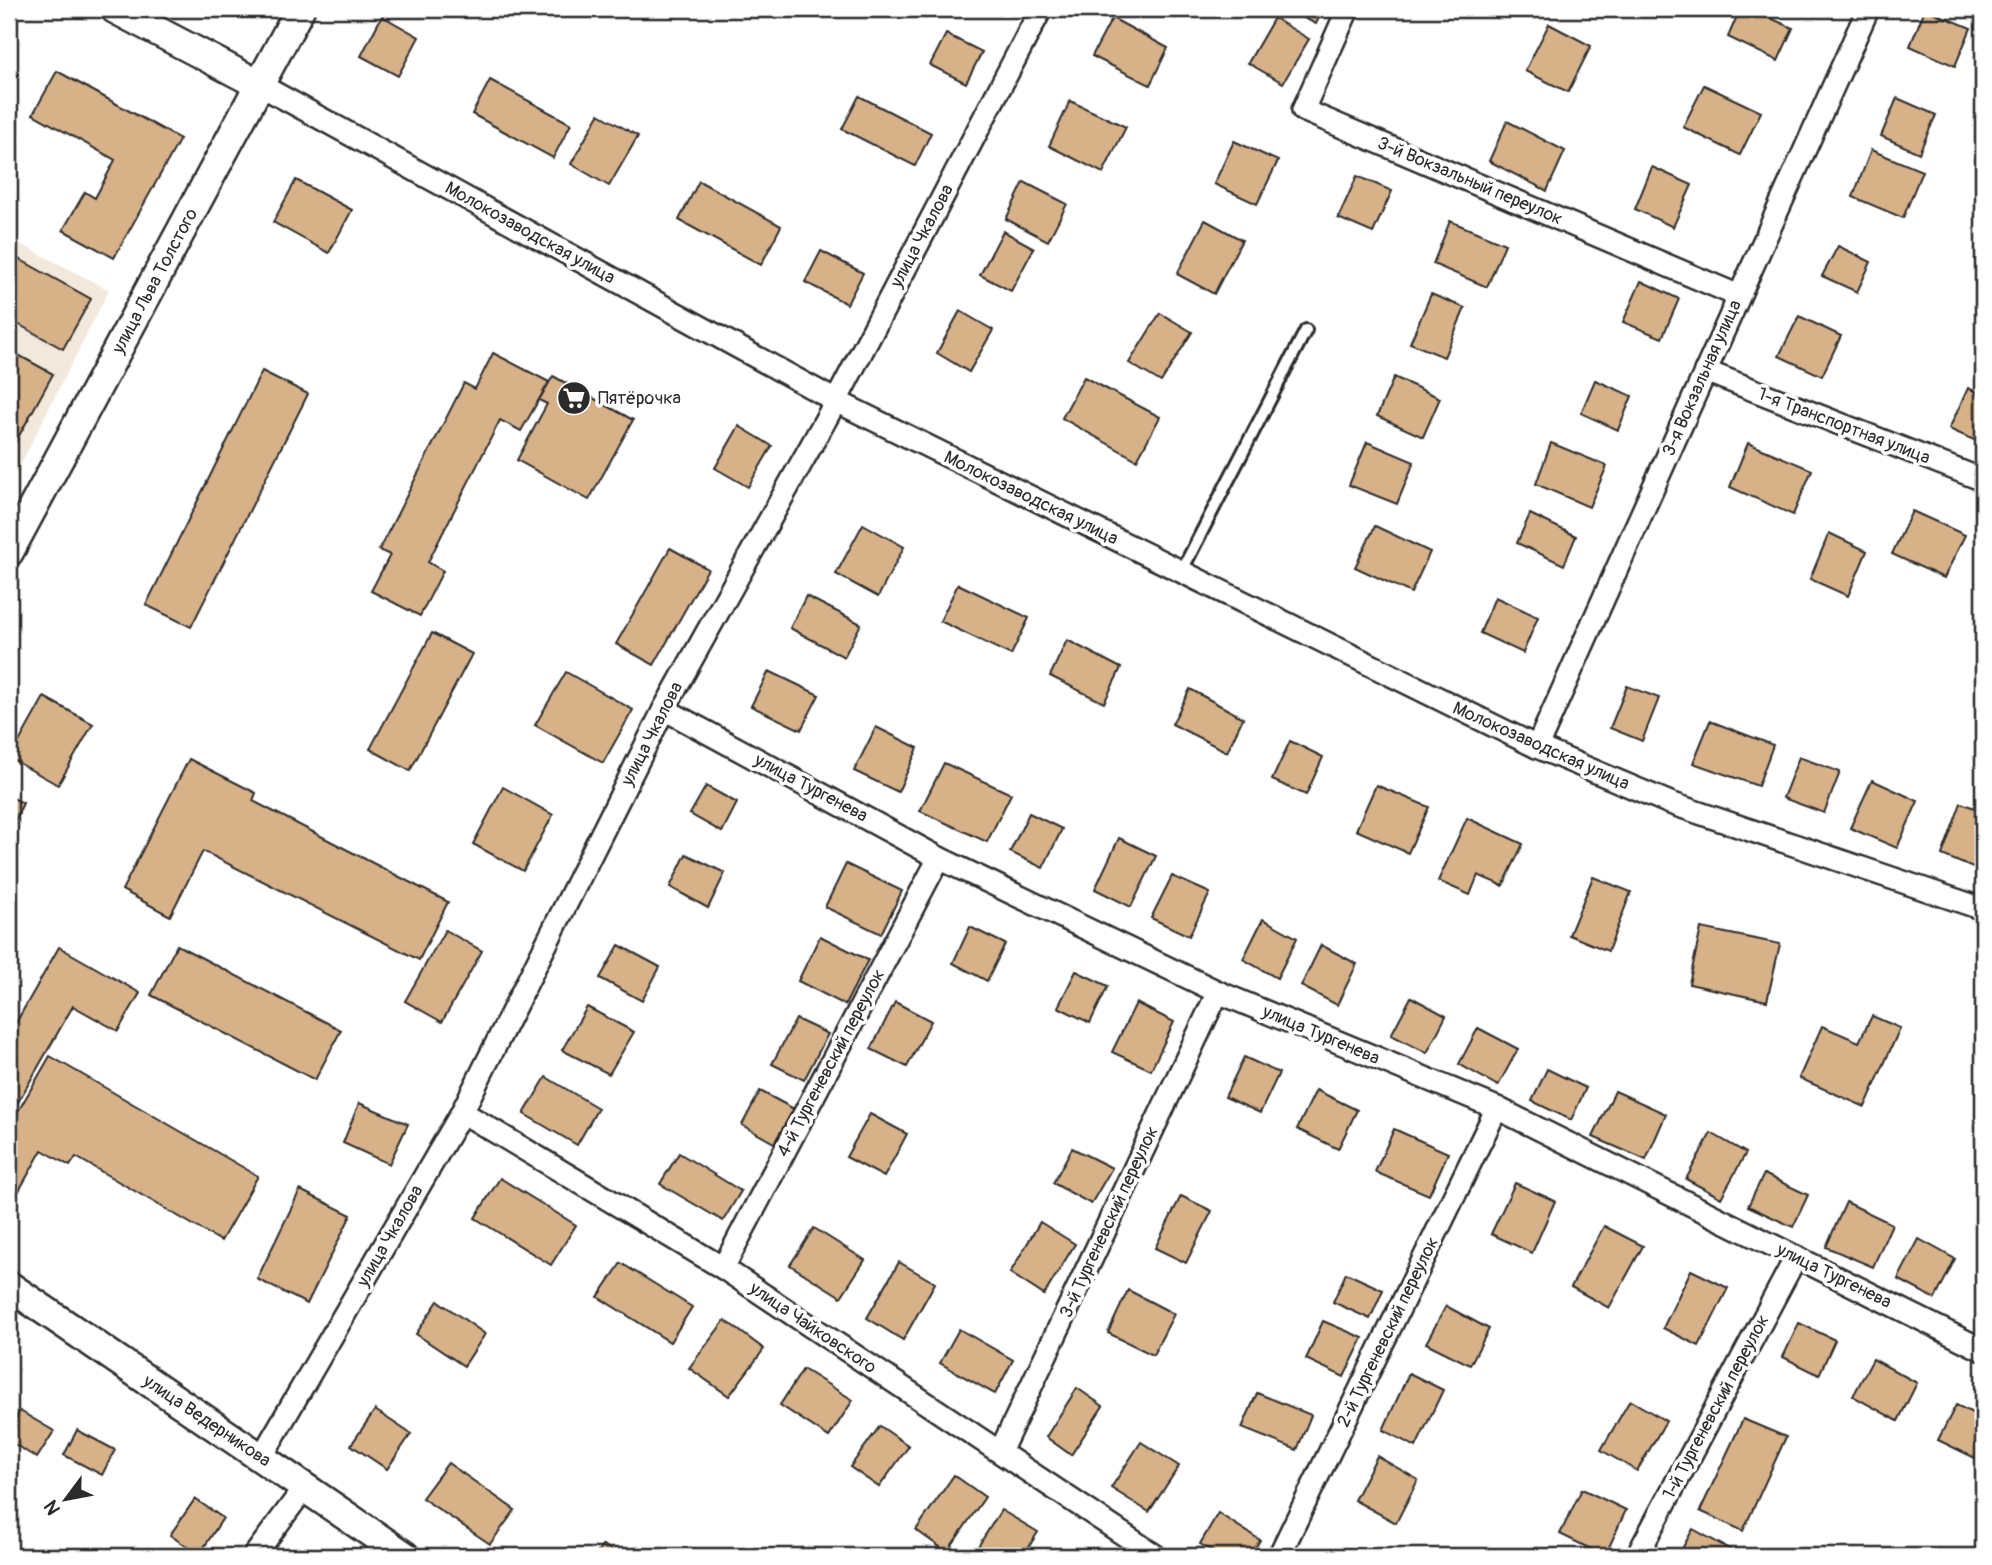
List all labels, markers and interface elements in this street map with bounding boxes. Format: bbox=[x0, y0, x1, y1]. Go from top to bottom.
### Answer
street label: 3-й Вокзальный переулок bbox=[1374, 132, 1566, 230]
street label: Молокозаводская улица bbox=[441, 177, 619, 289]
street label: улица Чкалова bbox=[885, 180, 959, 292]
street label: улица Льва Толстого bbox=[107, 204, 203, 359]
street label: 3-я Вокзальная улица bbox=[1657, 296, 1747, 460]
supermarket icon: Пятёрочка bbox=[555, 379, 593, 417]
street label: 1-я Транспортная улица bbox=[1754, 382, 1934, 470]
place label: Пятёрочка bbox=[598, 387, 681, 410]
street label: Молокозаводская улица bbox=[940, 446, 1122, 550]
street label: улица Чкалова bbox=[616, 678, 688, 791]
street label: Молокозаводская улица bbox=[1449, 697, 1633, 795]
street label: улица Тургенева bbox=[750, 748, 872, 827]
street label: 4-й Тургеневский переулок bbox=[772, 965, 890, 1161]
street label: улица Тургенева bbox=[1258, 1000, 1383, 1070]
street label: 3-й Тургеневский переулок bbox=[1054, 1123, 1164, 1321]
street label: улица Чкалова bbox=[351, 1181, 428, 1292]
street label: 2-й Тургеневский переулок bbox=[1332, 1233, 1444, 1431]
street label: улица Тургенева bbox=[1772, 1238, 1895, 1314]
street label: улица Чайковского bbox=[744, 1276, 881, 1379]
street label: 1-й Тургеневский переулок bbox=[1658, 1311, 1774, 1503]
street label: улица Ведерникова bbox=[138, 1369, 275, 1472]
north arrow bbox=[32, 1464, 102, 1534]
text: N bbox=[39, 1496, 66, 1519]

